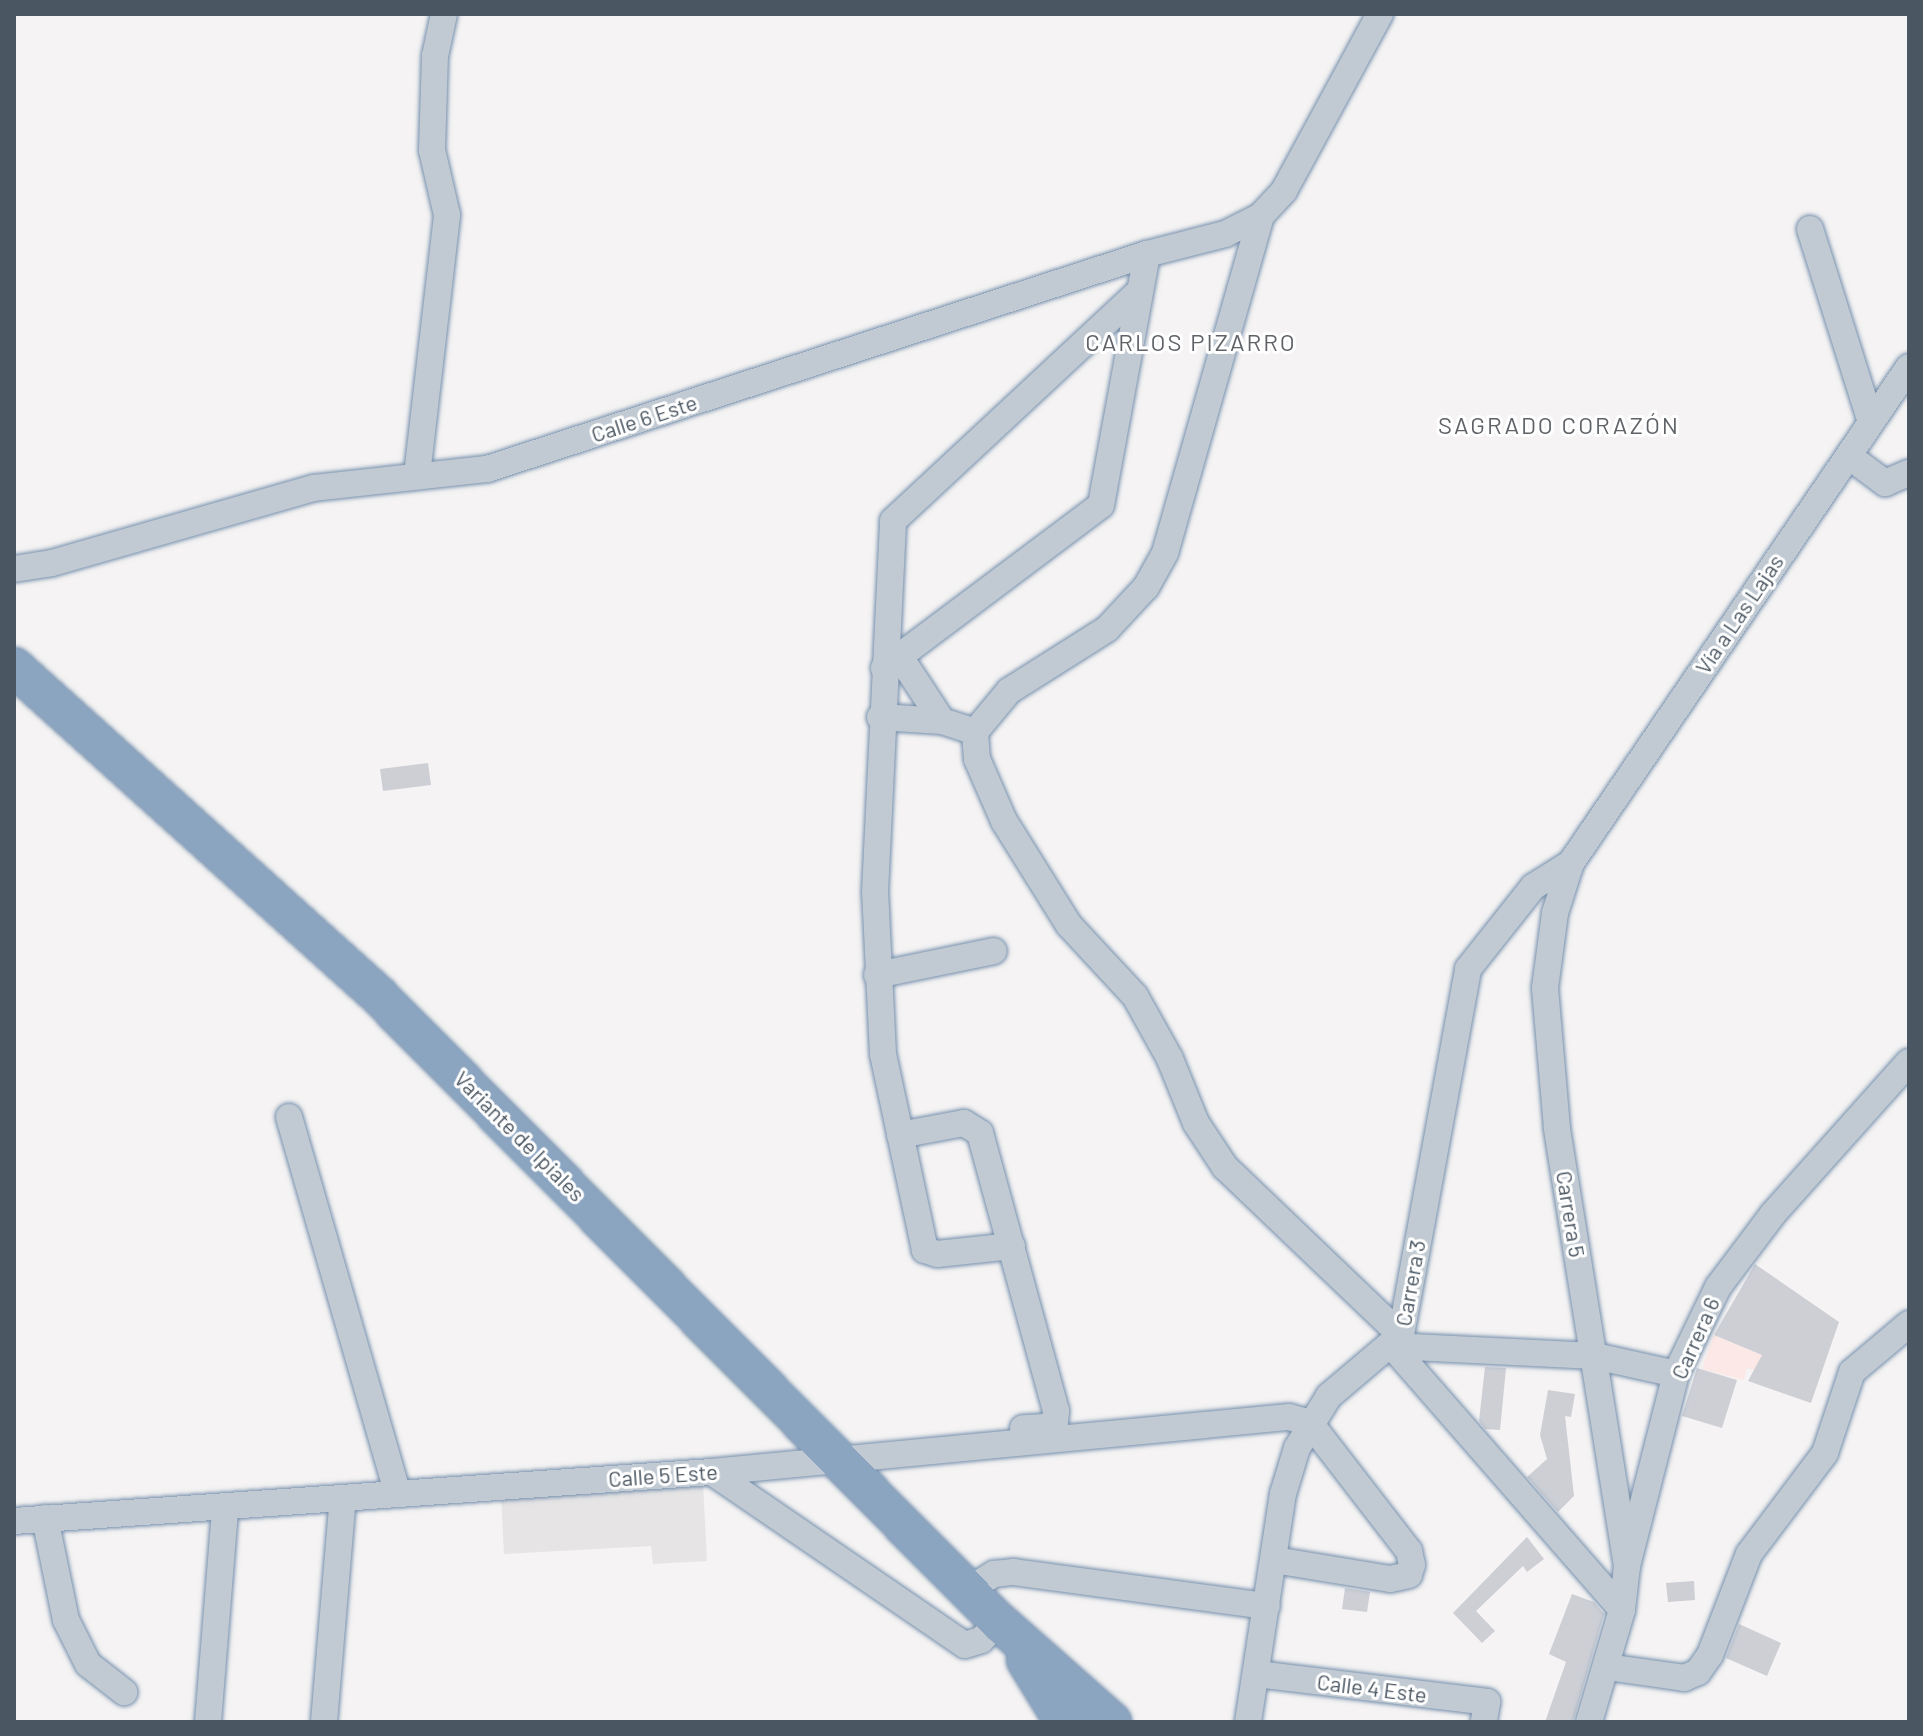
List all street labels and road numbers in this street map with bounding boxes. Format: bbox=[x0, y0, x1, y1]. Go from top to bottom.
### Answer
street label: Calle 6 Este bbox=[588, 388, 700, 448]
street label: Vía a Las Lajas bbox=[1689, 549, 1789, 679]
street label: Variante de Ipiales bbox=[449, 1065, 591, 1207]
street label: Carrera 5 bbox=[1551, 1169, 1591, 1259]
street label: Carrera 3 bbox=[1389, 1238, 1431, 1328]
street label: Carrera 6 bbox=[1665, 1293, 1725, 1383]
street label: Calle 5 Este bbox=[607, 1458, 719, 1492]
street label: Calle 4 Este bbox=[1316, 1668, 1428, 1708]

